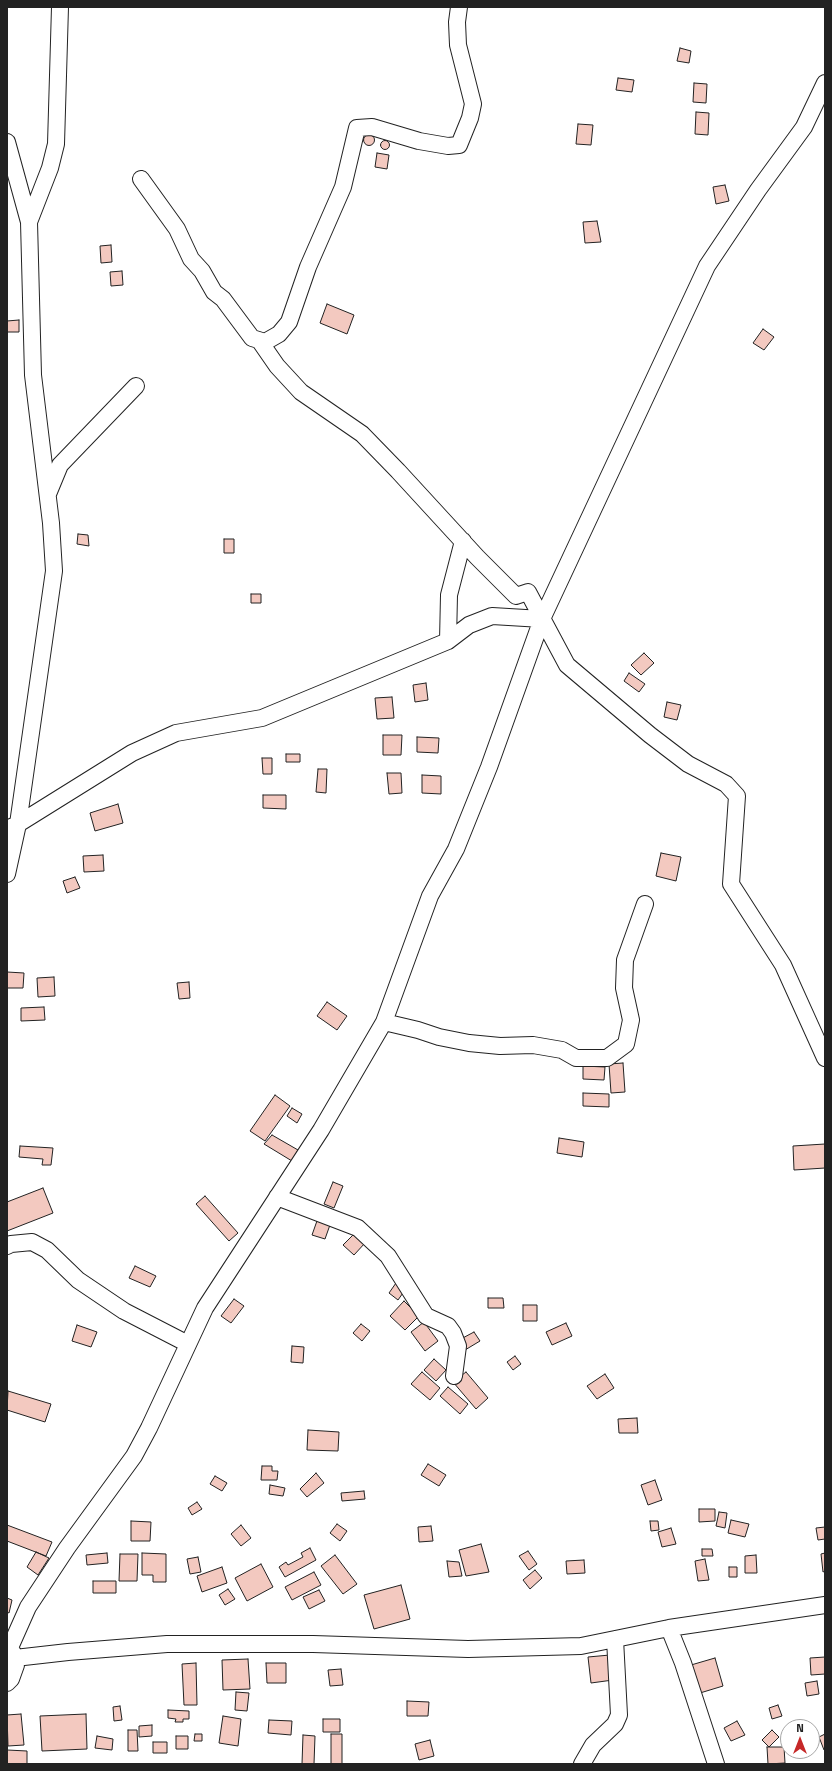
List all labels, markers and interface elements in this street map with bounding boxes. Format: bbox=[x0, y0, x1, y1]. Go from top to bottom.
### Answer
north arrow bbox=[780, 1719, 820, 1759]
text: N bbox=[796, 1720, 804, 1736]

